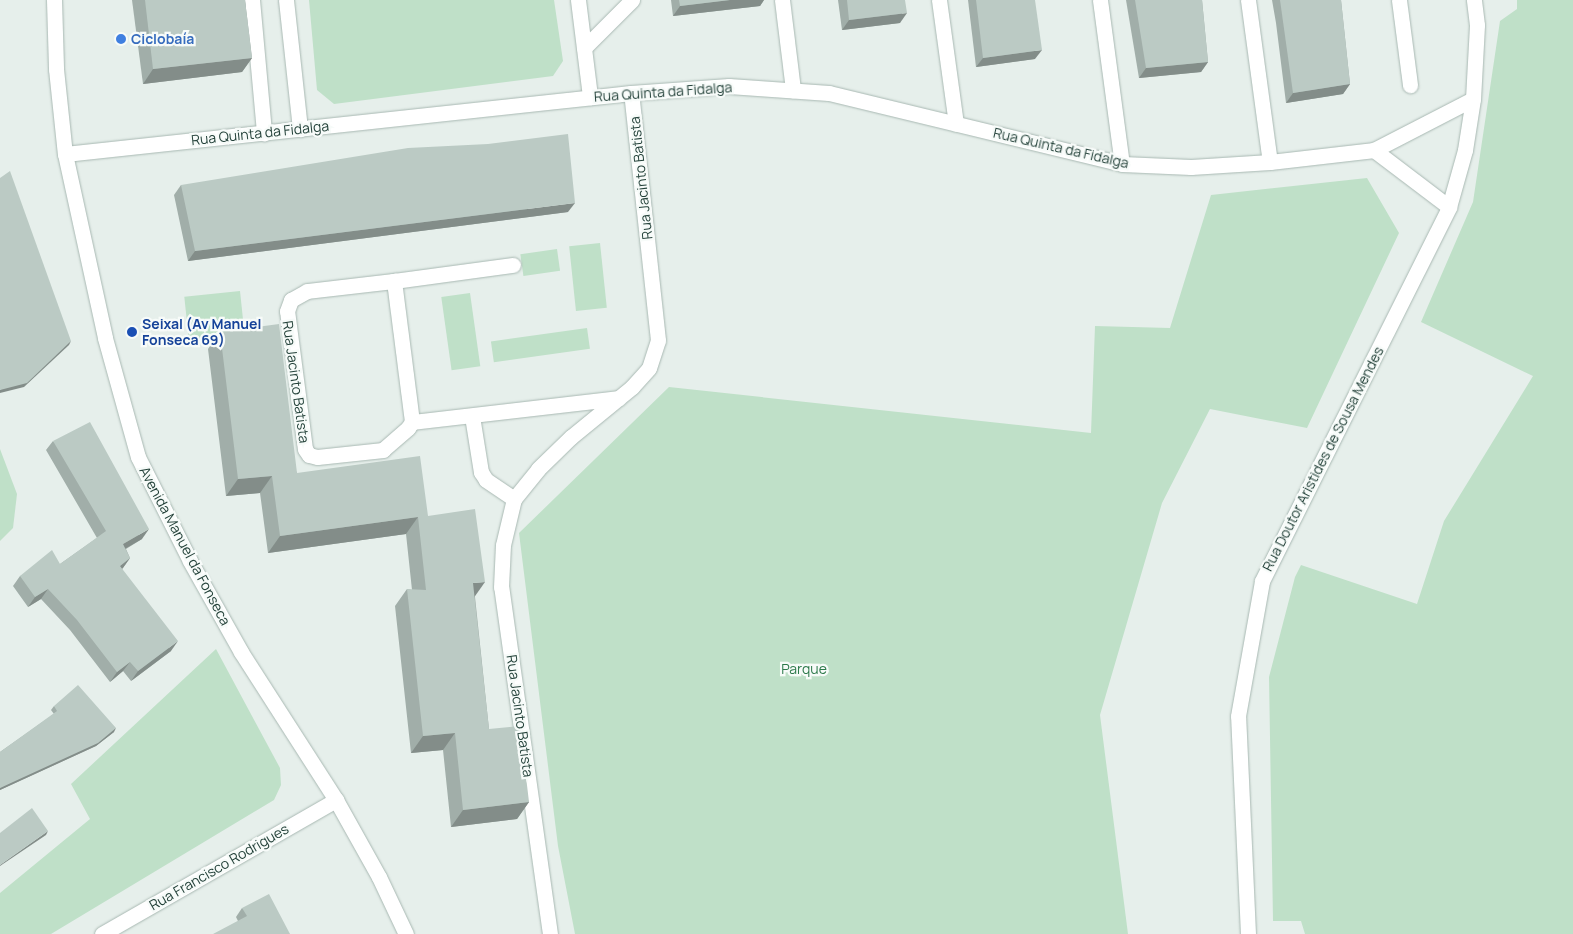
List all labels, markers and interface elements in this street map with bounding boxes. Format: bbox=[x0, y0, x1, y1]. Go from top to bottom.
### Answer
place label: Ciclobaía bbox=[131, 31, 194, 47]
marker: Ciclobaía bbox=[115, 33, 127, 45]
street label: Rua Quinta da Fidalga bbox=[593, 79, 733, 105]
street label: Rua Jacinto Batista bbox=[626, 116, 656, 240]
street label: Rua Quinta da Fidalga bbox=[190, 117, 330, 149]
street label: Rua Quinta da Fidalga bbox=[992, 124, 1130, 172]
place label: Seixal (Av Manuel Fonseca 69) bbox=[142, 316, 261, 348]
street label: Rua Jacinto Batista bbox=[279, 320, 313, 444]
marker: Seixal (Av Manuel Fonseca 69) bbox=[126, 326, 138, 338]
street label: Rua Doutor Aristides de Sousa Mendes bbox=[1259, 344, 1387, 574]
street label: Avenida Manuel da Fonseca bbox=[136, 464, 234, 628]
street label: Rua Jacinto Batista bbox=[503, 654, 537, 778]
park label: Parque bbox=[781, 661, 827, 677]
street label: Rua Francisco Rodrigues bbox=[146, 820, 292, 914]

